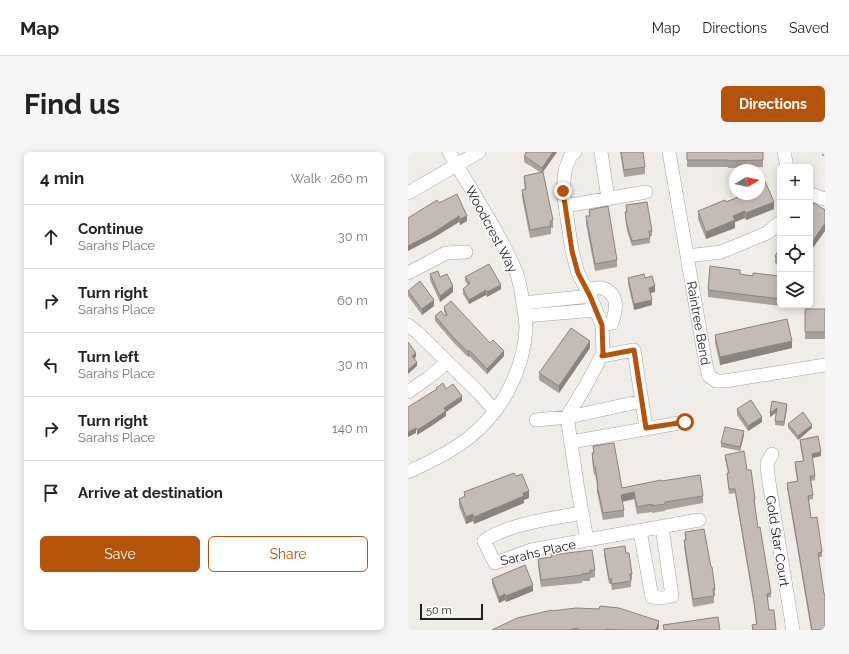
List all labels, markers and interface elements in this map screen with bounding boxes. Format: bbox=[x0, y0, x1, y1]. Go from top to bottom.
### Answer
text: Map bbox=[20, 17, 59, 39]
text: Map bbox=[652, 20, 680, 36]
text: Directions bbox=[702, 20, 767, 36]
text: Saved bbox=[789, 20, 829, 36]
button: Directions bbox=[721, 86, 825, 122]
text: Find us bbox=[24, 88, 120, 121]
north arrow bbox=[729, 164, 765, 200]
map controls bbox=[777, 164, 813, 308]
button: + bbox=[777, 164, 813, 200]
text: 4 min bbox=[40, 168, 84, 188]
text: Walk · 260 m bbox=[291, 171, 368, 186]
route end bbox=[554, 182, 572, 200]
street label: Woodcrest Way bbox=[462, 183, 521, 275]
button: − bbox=[777, 200, 813, 236]
text: Continue bbox=[78, 220, 143, 238]
icon: ahead bbox=[40, 226, 62, 248]
text: 30 m bbox=[338, 229, 368, 244]
button: locate bbox=[777, 236, 813, 272]
text: Sarahs Place bbox=[78, 238, 155, 253]
button: layers bbox=[777, 272, 813, 308]
street label: Raintree Bend bbox=[684, 280, 713, 366]
text: Turn right bbox=[78, 284, 148, 302]
icon: right bbox=[40, 290, 62, 312]
text: 60 m bbox=[337, 293, 368, 308]
text: Sarahs Place bbox=[78, 302, 155, 317]
text: Turn left bbox=[78, 348, 139, 366]
icon: left bbox=[40, 354, 62, 376]
text: 30 m bbox=[338, 357, 368, 372]
text: Sarahs Place bbox=[78, 366, 155, 381]
text: Turn right bbox=[78, 412, 148, 430]
route start bbox=[676, 413, 694, 431]
icon: right bbox=[40, 418, 62, 440]
text: 140 m bbox=[332, 421, 368, 436]
text: Sarahs Place bbox=[78, 430, 155, 445]
icon: arrive bbox=[40, 482, 62, 504]
text: Arrive at destination bbox=[78, 484, 223, 502]
street label: Gold Star Court bbox=[763, 494, 792, 588]
button: Save bbox=[40, 536, 200, 572]
button: Share bbox=[208, 536, 368, 572]
street label: Sarahs Place bbox=[499, 536, 578, 568]
scale bar bbox=[420, 602, 483, 621]
text: 50 m bbox=[426, 604, 452, 617]

